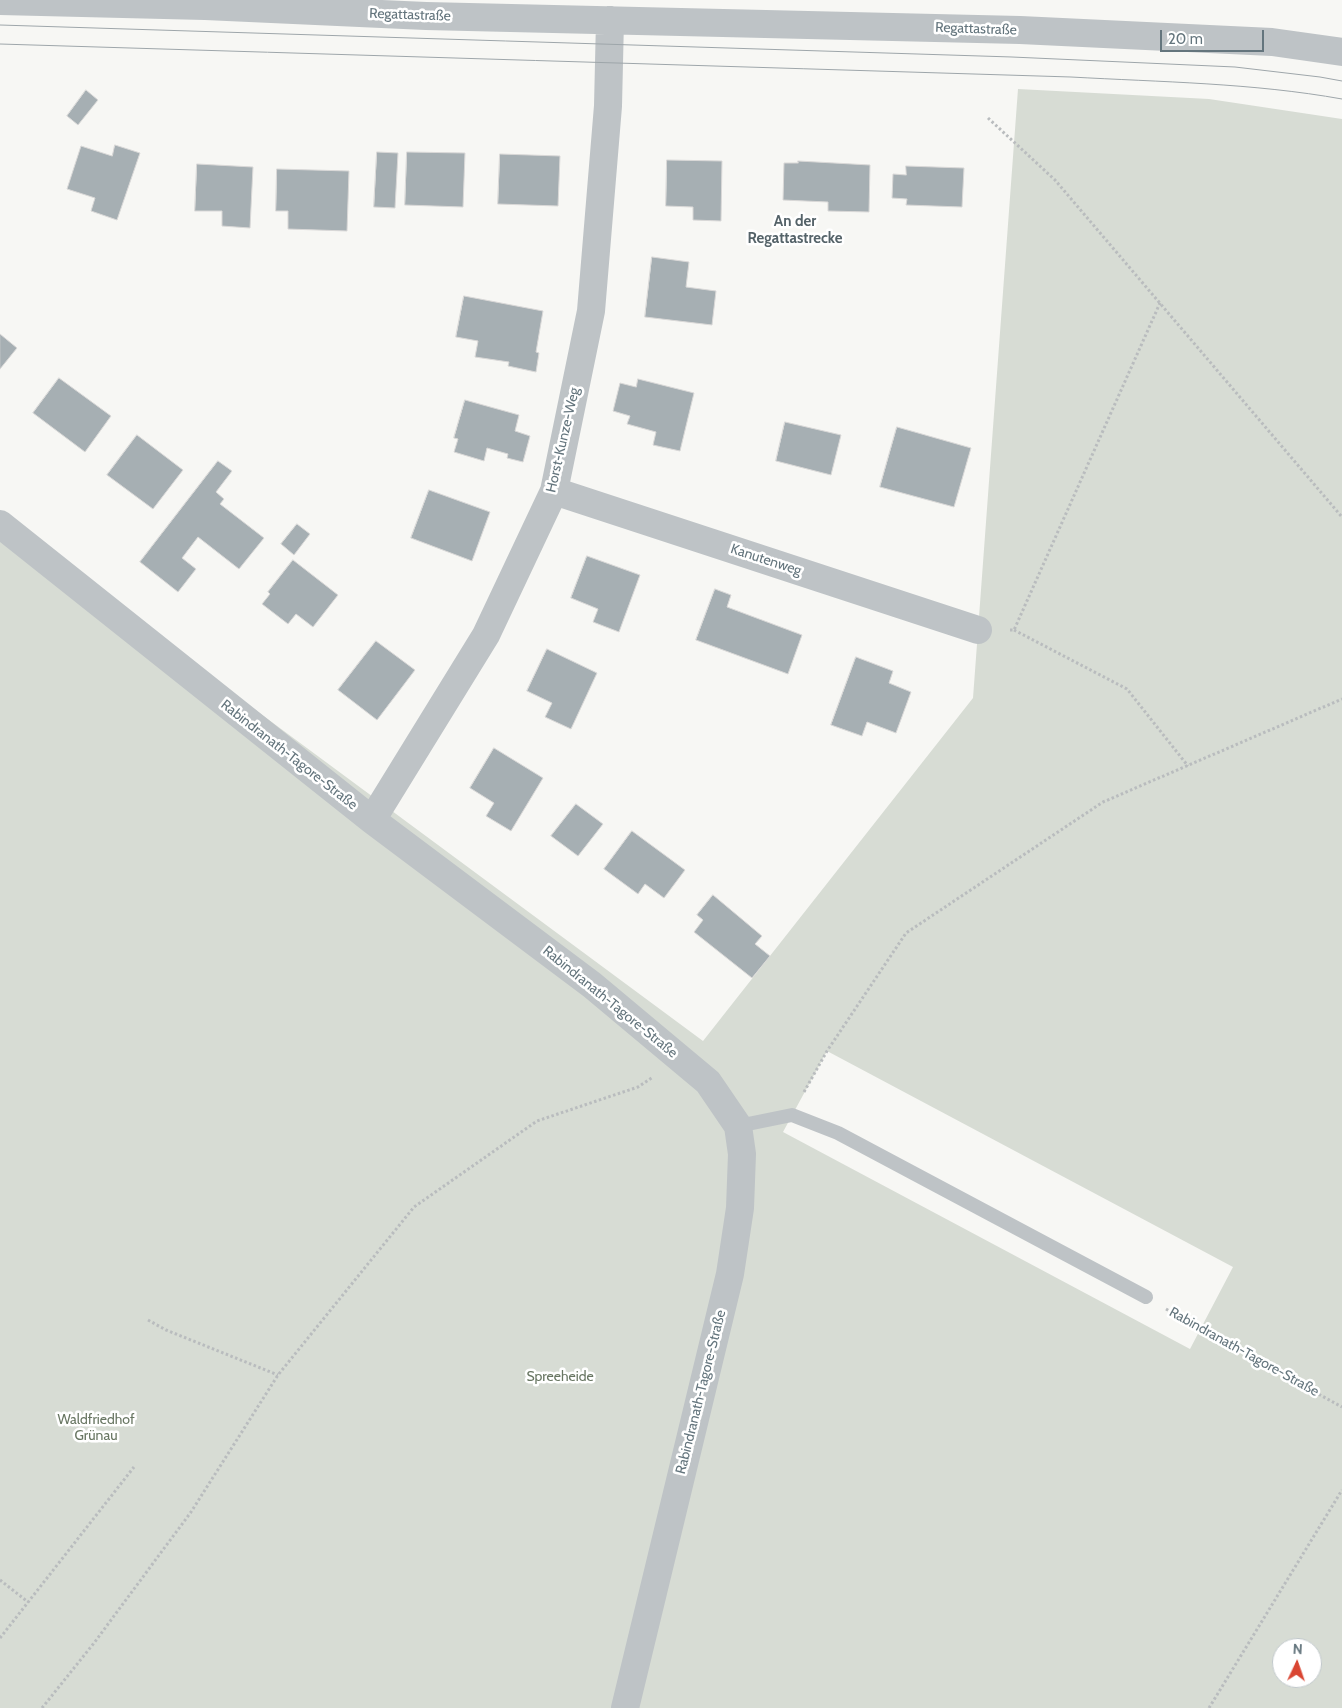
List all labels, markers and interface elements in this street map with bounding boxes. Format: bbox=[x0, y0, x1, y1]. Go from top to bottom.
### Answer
street label: Regattastraße bbox=[369, 5, 451, 25]
street label: Regattastraße bbox=[935, 19, 1017, 39]
scale bar bbox=[1162, 20, 1266, 52]
text: 20 m bbox=[1168, 30, 1203, 48]
district label: An der Regattastrecke bbox=[747, 213, 843, 248]
street label: Horst-Kunze-Weg bbox=[543, 386, 583, 494]
street label: Kanutenweg bbox=[728, 541, 804, 579]
street label: Rabindranath-Tagore-Straße bbox=[217, 696, 361, 814]
street label: Rabindranath-Tagore-Straße bbox=[539, 942, 681, 1062]
street label: Rabindranath-Tagore-Straße bbox=[1166, 1304, 1322, 1400]
street label: Rabindranath-Tagore-Straße bbox=[672, 1308, 730, 1476]
park label: Spreeheide bbox=[526, 1369, 594, 1385]
park label: Waldfriedhof Grünau bbox=[57, 1412, 135, 1444]
north arrow bbox=[1272, 1638, 1322, 1688]
text: N bbox=[1292, 1640, 1303, 1658]

